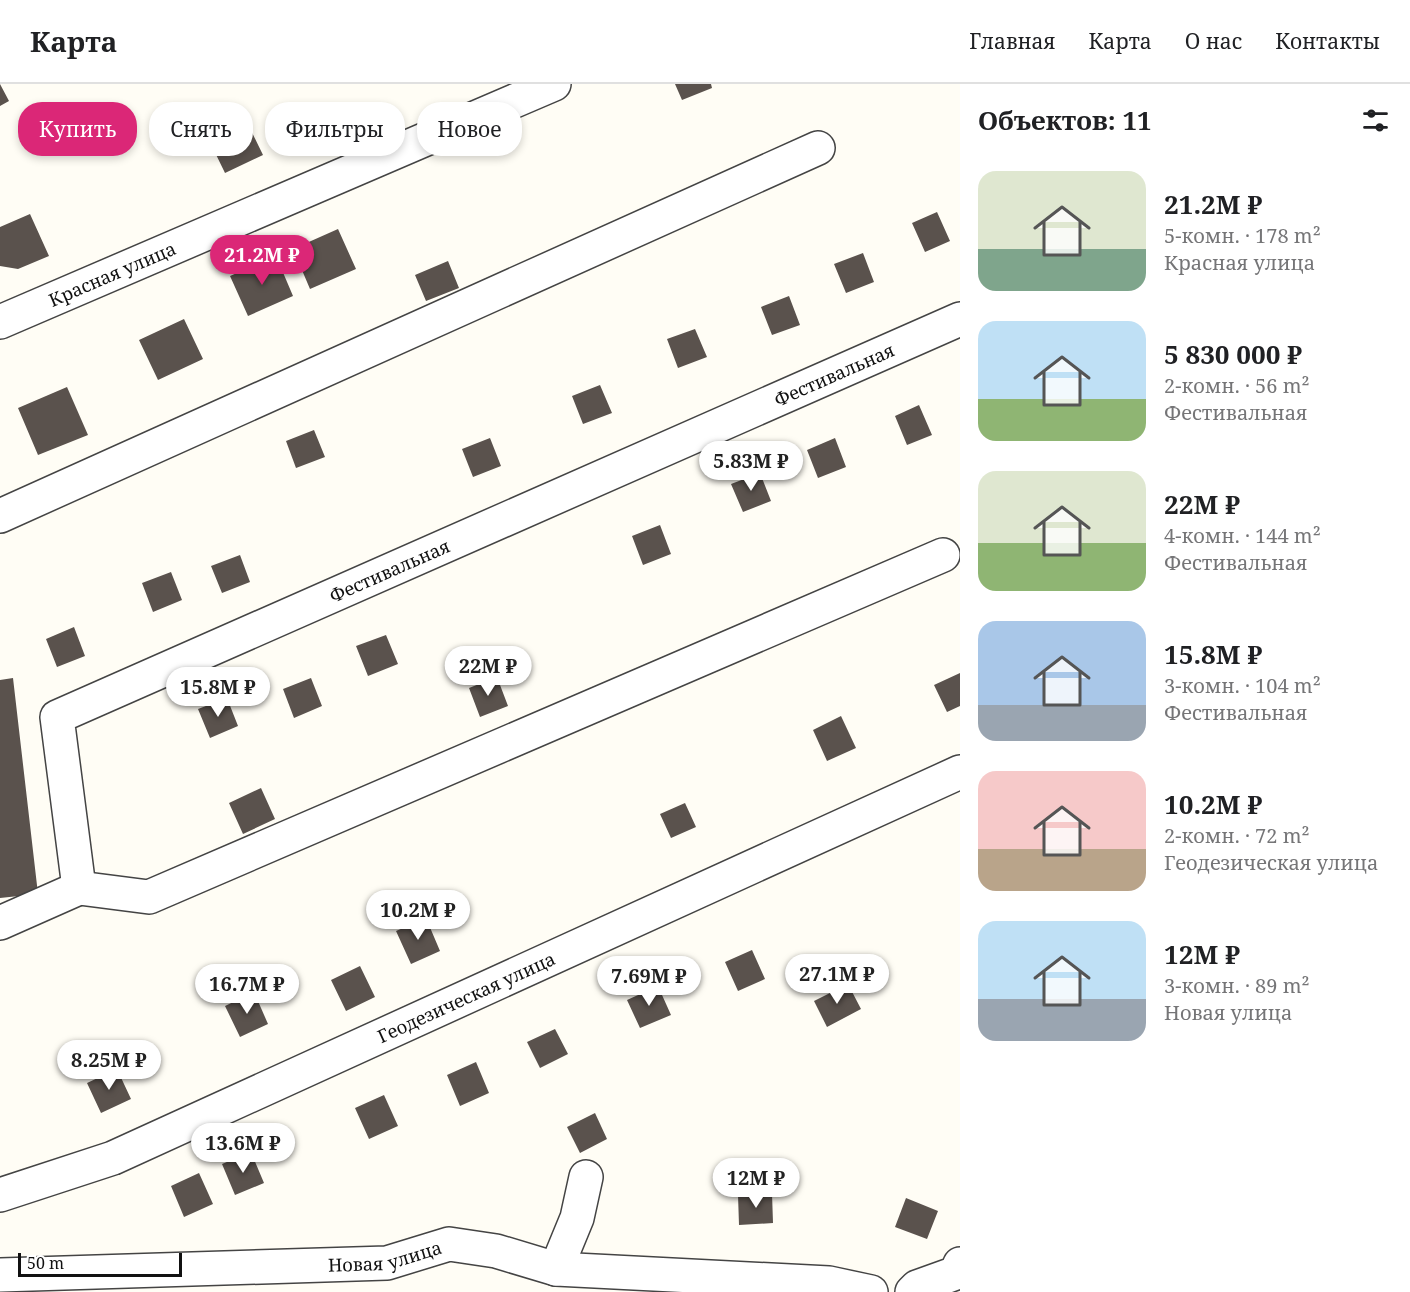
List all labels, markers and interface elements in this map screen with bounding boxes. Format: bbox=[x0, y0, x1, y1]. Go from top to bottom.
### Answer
text: Карта bbox=[30, 22, 117, 60]
text: Главная bbox=[969, 27, 1056, 55]
text: Карта bbox=[1089, 27, 1152, 55]
text: О нас bbox=[1185, 27, 1242, 55]
text: Контакты bbox=[1275, 27, 1380, 55]
chip: Купить bbox=[18, 102, 137, 156]
chip: Снять bbox=[149, 102, 253, 156]
chip: Фильтры bbox=[265, 102, 405, 156]
chip: Новое bbox=[417, 102, 522, 156]
text: Объектов: 11 bbox=[978, 102, 1152, 138]
icon: filters bbox=[1359, 104, 1392, 137]
text: 21.2M ₽ bbox=[1164, 186, 1263, 222]
icon: home bbox=[1026, 195, 1098, 267]
text: 5-комн. · 178 m² bbox=[1164, 222, 1321, 249]
pin: 21.2M ₽ bbox=[207, 235, 317, 286]
street label: Красная улица bbox=[45, 236, 179, 312]
text: 21.2M ₽ bbox=[224, 241, 300, 268]
text: Красная улица bbox=[1164, 249, 1315, 276]
text: 5 830 000 ₽ bbox=[1164, 336, 1302, 372]
street label: Фестивальная bbox=[770, 337, 898, 412]
icon: home bbox=[1026, 345, 1098, 417]
text: 2-комн. · 56 m² bbox=[1164, 372, 1310, 399]
text: Фестивальная bbox=[1164, 399, 1307, 426]
pin: 5.83M ₽ bbox=[696, 441, 806, 492]
text: 5.83M ₽ bbox=[713, 447, 789, 474]
text: 22M ₽ bbox=[1164, 486, 1240, 522]
icon: home bbox=[1026, 495, 1098, 567]
text: 4-комн. · 144 m² bbox=[1164, 522, 1321, 549]
street label: Фестивальная bbox=[325, 533, 453, 608]
text: Фестивальная bbox=[1164, 549, 1307, 576]
text: 15.8M ₽ bbox=[1164, 636, 1263, 672]
icon: home bbox=[1026, 645, 1098, 717]
pin: 22M ₽ bbox=[446, 646, 530, 697]
text: 22M ₽ bbox=[459, 652, 517, 679]
pin: 15.8M ₽ bbox=[163, 667, 273, 718]
text: 3-комн. · 104 m² bbox=[1164, 672, 1321, 699]
text: 15.8M ₽ bbox=[180, 673, 256, 700]
text: Фестивальная bbox=[1164, 699, 1307, 726]
text: 10.2M ₽ bbox=[1164, 786, 1263, 822]
icon: home bbox=[1026, 795, 1098, 867]
text: 2-комн. · 72 m² bbox=[1164, 822, 1310, 849]
text: Геодезическая улица bbox=[1164, 849, 1378, 876]
pin: 10.2M ₽ bbox=[363, 890, 473, 941]
text: 10.2M ₽ bbox=[380, 896, 456, 923]
text: 12M ₽ bbox=[1164, 936, 1240, 972]
icon: home bbox=[1026, 945, 1098, 1017]
street label: Геодезическая улица bbox=[373, 946, 559, 1048]
pin: 27.1M ₽ bbox=[782, 954, 892, 1005]
pin: 7.69M ₽ bbox=[594, 956, 704, 1007]
text: 27.1M ₽ bbox=[799, 960, 875, 987]
text: 7.69M ₽ bbox=[611, 962, 687, 989]
pin: 16.7M ₽ bbox=[192, 964, 302, 1015]
text: 16.7M ₽ bbox=[209, 970, 285, 997]
text: 3-комн. · 89 m² bbox=[1164, 972, 1310, 999]
text: Новая улица bbox=[1164, 999, 1292, 1026]
pin: 8.25M ₽ bbox=[54, 1040, 164, 1091]
text: 8.25M ₽ bbox=[71, 1046, 147, 1073]
pin: 13.6M ₽ bbox=[188, 1123, 298, 1174]
text: 13.6M ₽ bbox=[205, 1129, 281, 1156]
pin: 12M ₽ bbox=[714, 1158, 798, 1209]
text: 12M ₽ bbox=[727, 1164, 785, 1191]
street label: Новая улица bbox=[328, 1235, 445, 1277]
scale bar bbox=[18, 1250, 182, 1278]
text: 50 m bbox=[27, 1252, 64, 1274]

